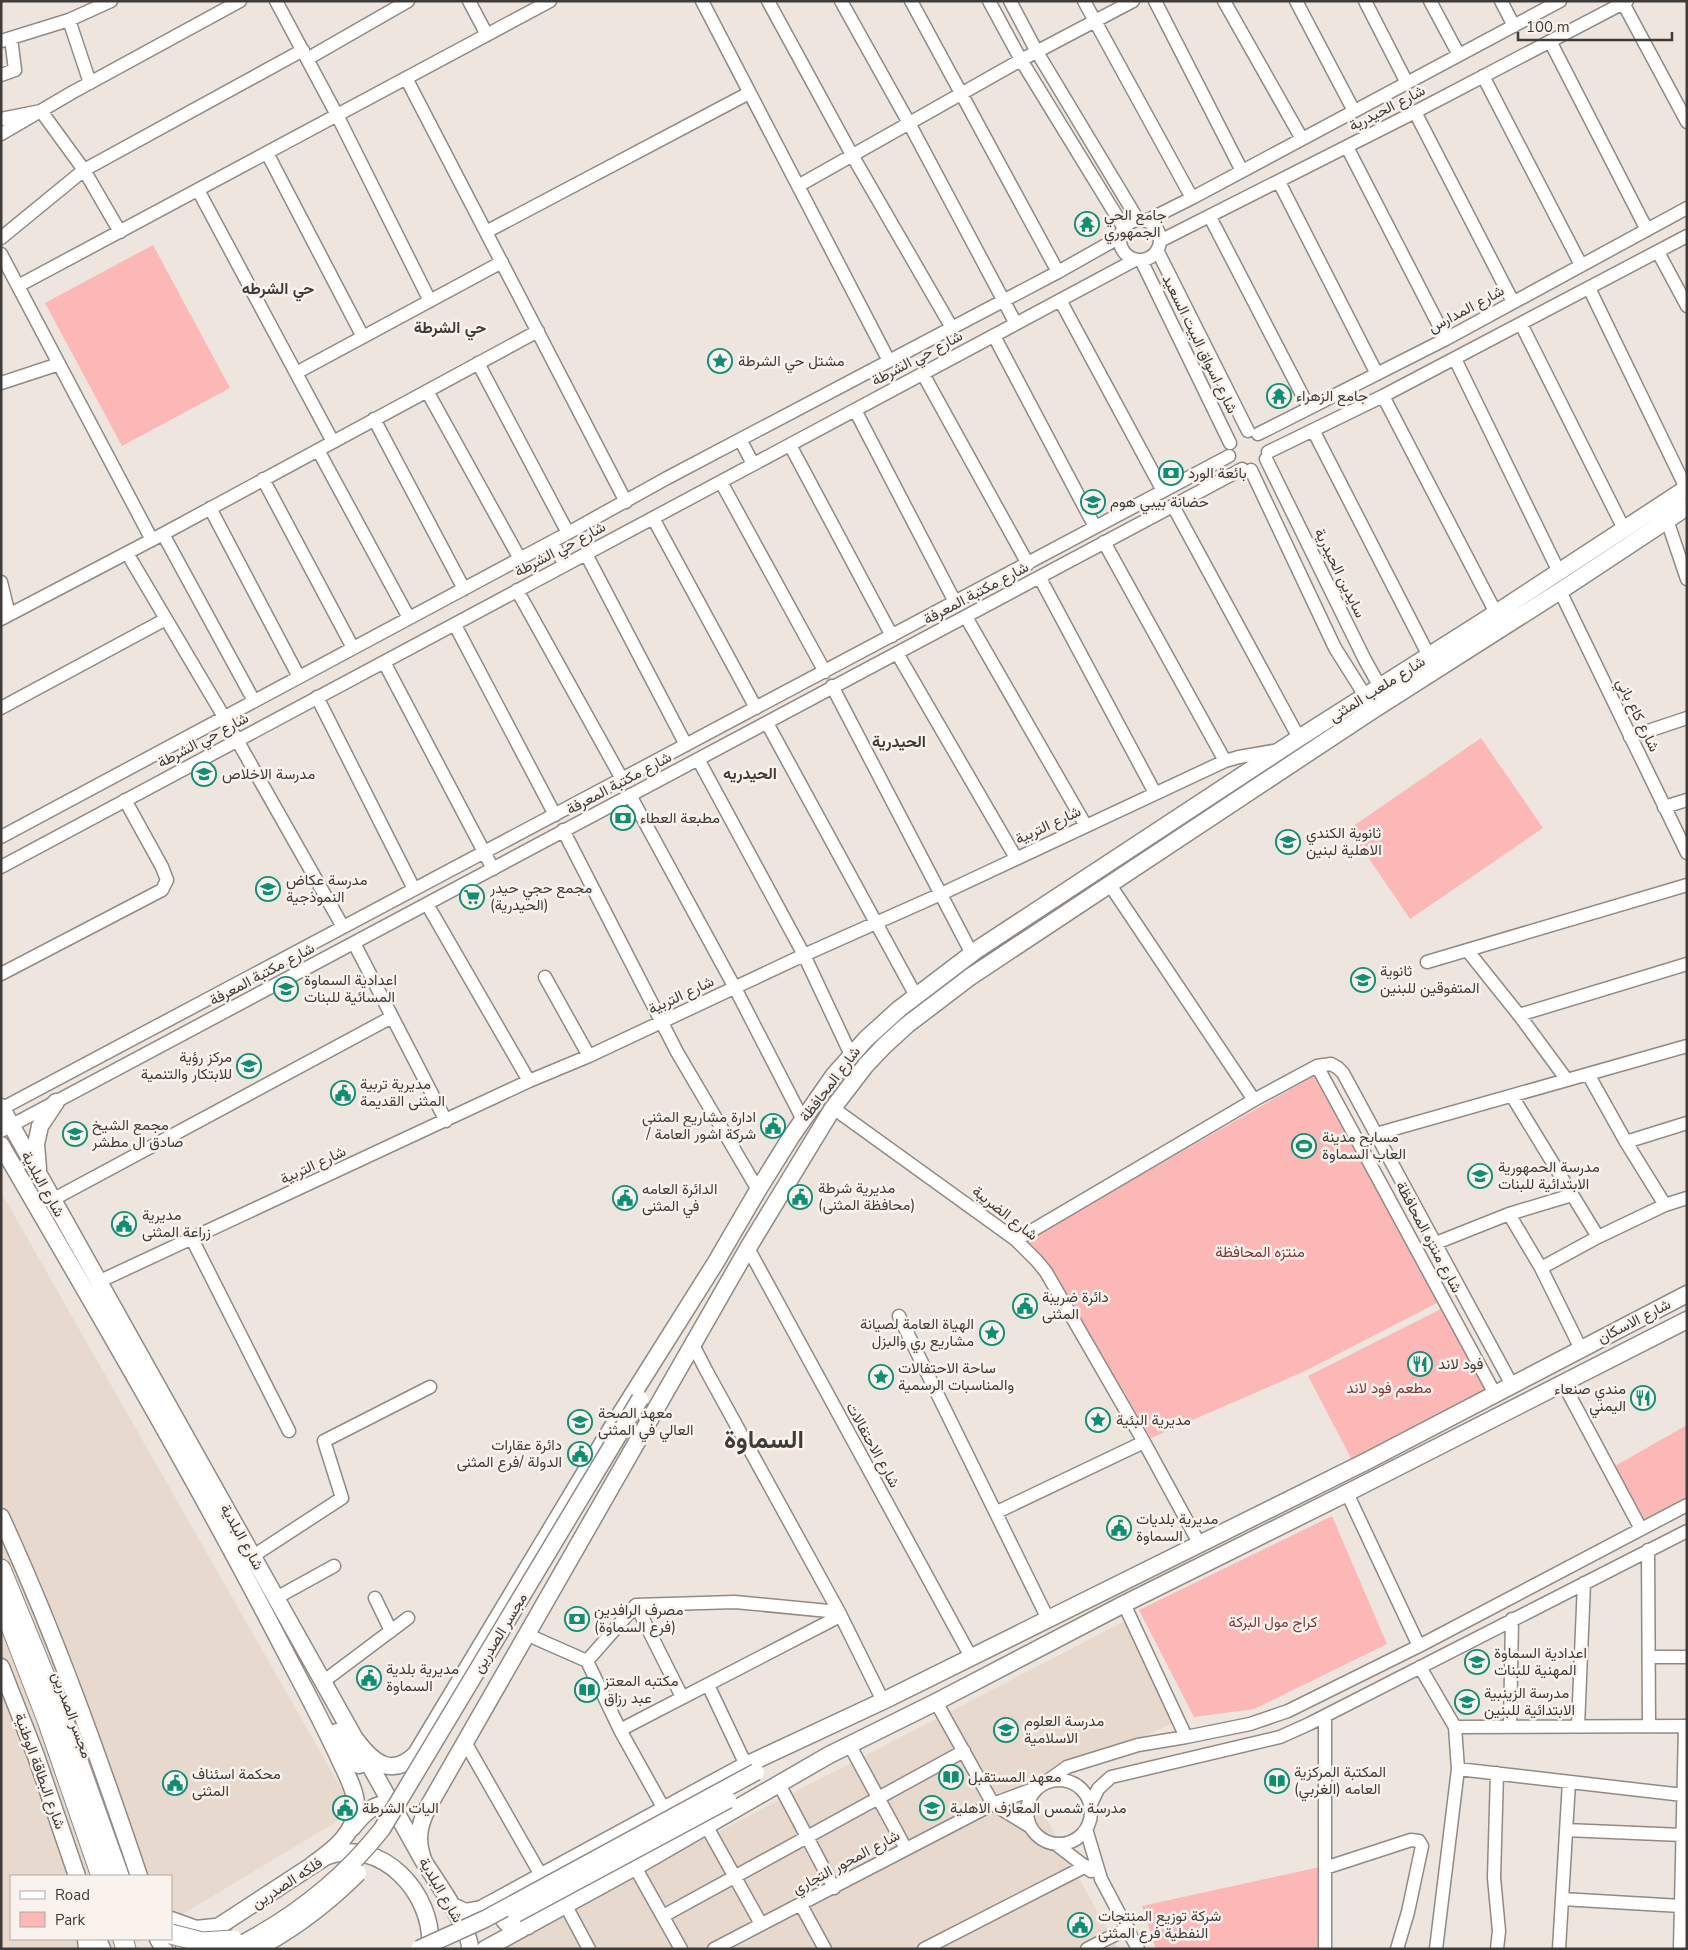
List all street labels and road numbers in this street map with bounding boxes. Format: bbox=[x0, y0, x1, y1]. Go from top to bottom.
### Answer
street label: شارع الحيدرية bbox=[1345, 80, 1429, 137]
street label: شارع اسواق البيت السعيد bbox=[1157, 271, 1242, 417]
street label: شارع المدارس bbox=[1424, 280, 1508, 338]
street label: شارع حي الشرطة bbox=[868, 326, 968, 393]
street label: شارع حي الشرطة bbox=[511, 517, 611, 584]
street label: سايدين الحيدرية bbox=[1310, 525, 1370, 621]
street label: شارع مكتبة المعرفة bbox=[920, 557, 1033, 630]
street label: شارع ملعب المثنى bbox=[1325, 651, 1430, 727]
street label: شارع كاع باني bbox=[1609, 675, 1664, 757]
street label: شارع حي الشرطة bbox=[154, 708, 254, 775]
street label: شارع مكتبة المعرفة bbox=[563, 747, 676, 820]
street label: شارع التربية bbox=[1012, 801, 1085, 850]
street label: شارع مكتبة المعرفة bbox=[206, 938, 319, 1011]
street label: شارع التربية bbox=[645, 971, 718, 1020]
street label: شارع المحافظة bbox=[795, 1042, 866, 1126]
street label: شارع التربية bbox=[277, 1141, 350, 1190]
street label: شارع البلدية bbox=[16, 1148, 69, 1221]
street label: شارع منتزه المحافظة bbox=[1390, 1178, 1467, 1297]
street label: شارع الضريبة bbox=[967, 1181, 1042, 1246]
street label: شارع الاسكان bbox=[1594, 1294, 1675, 1349]
street label: شارع الاحتفالات bbox=[840, 1399, 905, 1492]
street label: شارع البلدية bbox=[215, 1501, 268, 1574]
street label: مجسر الصدرين bbox=[468, 1589, 532, 1677]
street label: مجسر الصدرين bbox=[47, 1669, 97, 1761]
street label: شارع البطاقة الوطنية bbox=[9, 1710, 70, 1832]
street label: شارع المحور التجاري bbox=[789, 1825, 905, 1901]
street label: فلكه الصدرين bbox=[248, 1853, 326, 1913]
street label: شارع البلدية bbox=[413, 1854, 468, 1927]

